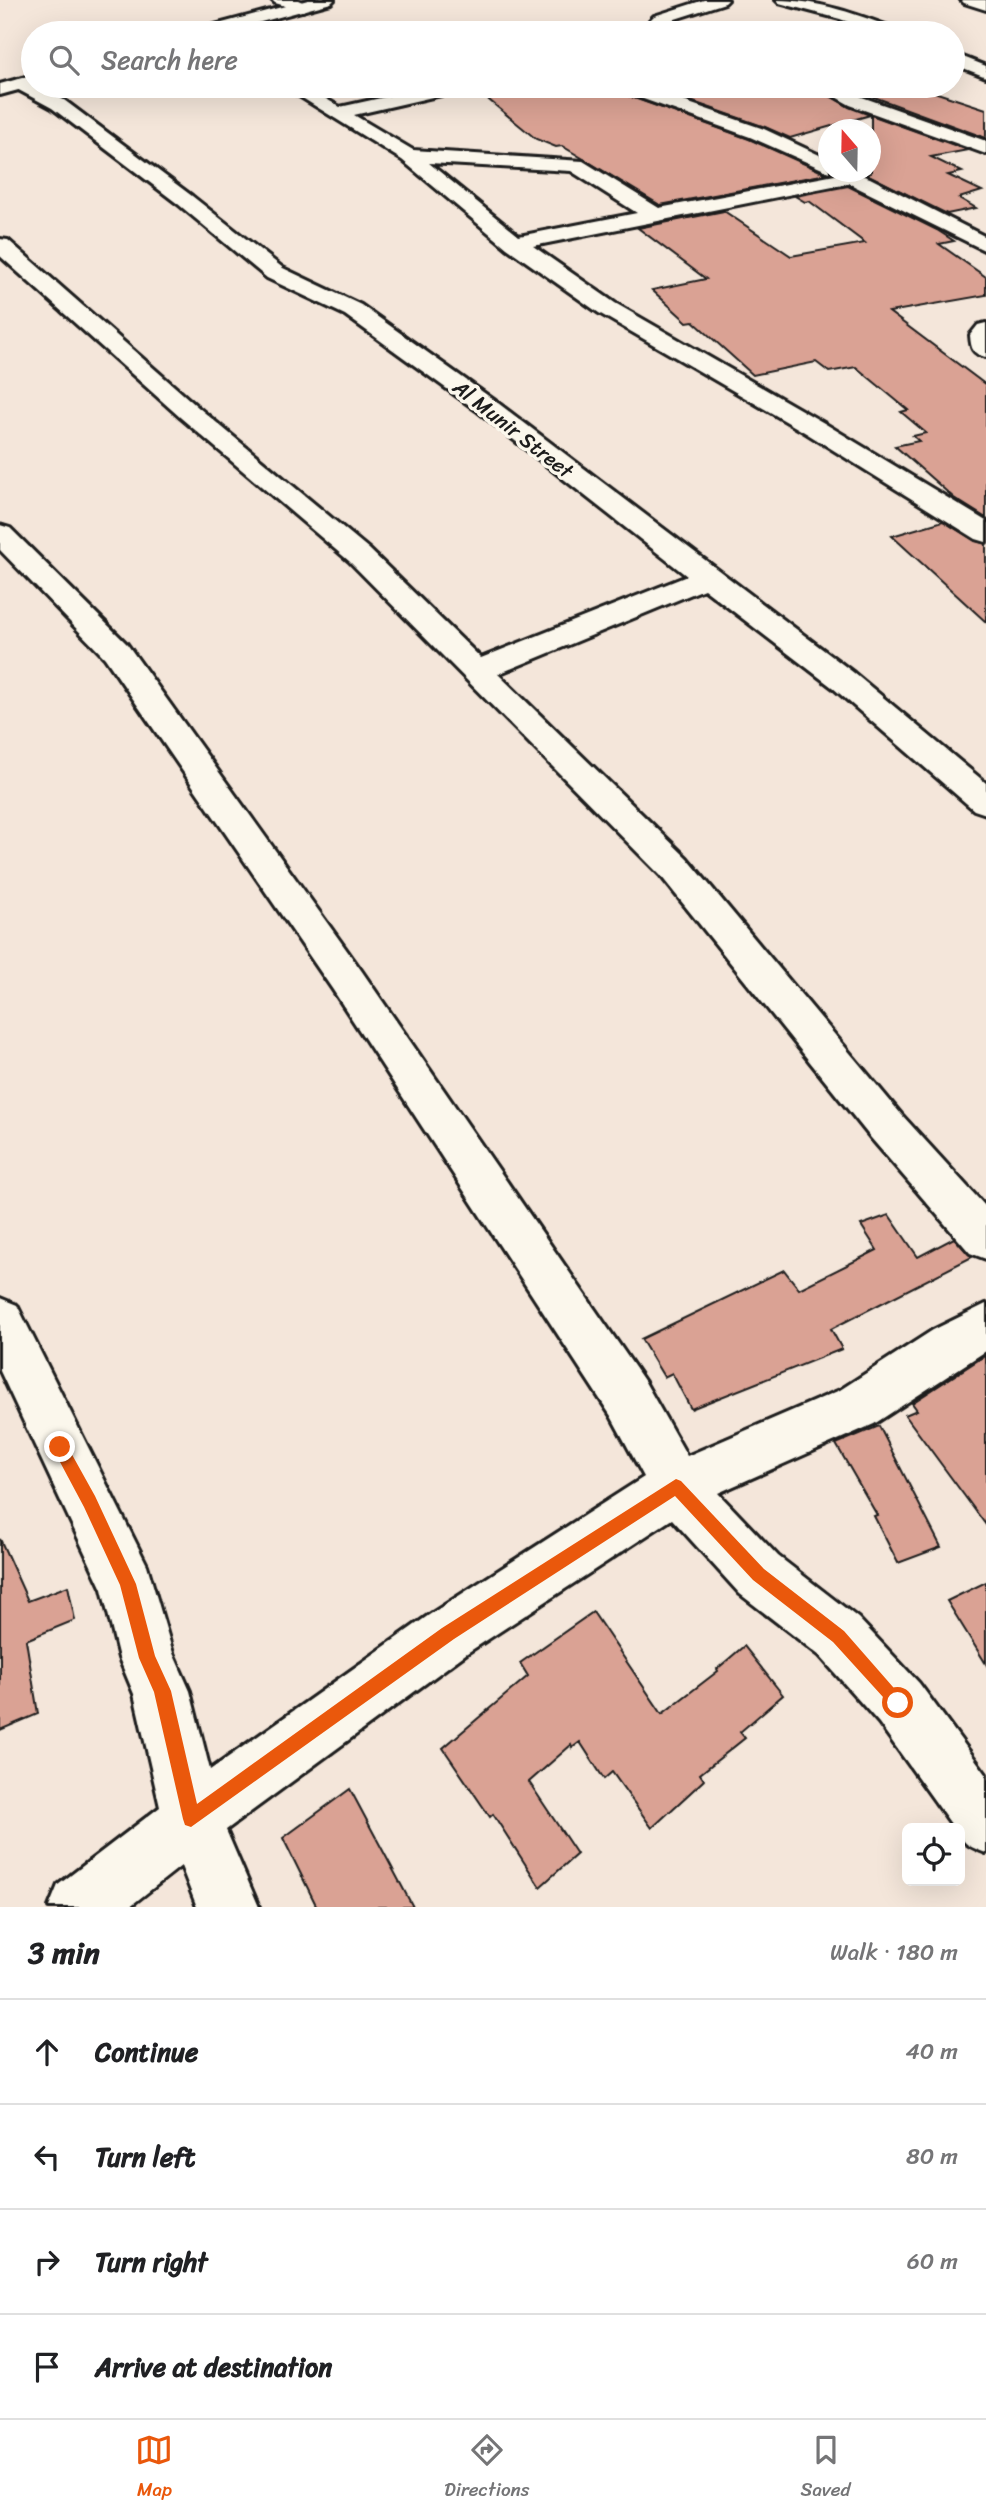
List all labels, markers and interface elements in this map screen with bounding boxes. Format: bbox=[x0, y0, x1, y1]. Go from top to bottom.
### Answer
search box bbox=[21, 21, 965, 98]
text: Search here bbox=[101, 37, 238, 83]
icon: search bbox=[45, 41, 83, 79]
north arrow bbox=[818, 119, 881, 182]
street label: Al Munir Street bbox=[443, 369, 583, 490]
route end bbox=[44, 1431, 75, 1462]
route start bbox=[882, 1687, 913, 1718]
map controls bbox=[902, 1823, 965, 1886]
button: locate bbox=[902, 1823, 965, 1886]
text: 3 min bbox=[28, 1926, 100, 1980]
text: Walk · 180 m bbox=[830, 1932, 958, 1973]
text: Continue bbox=[95, 2029, 198, 2075]
text: 40 m bbox=[905, 2031, 958, 2072]
icon: ahead bbox=[28, 2033, 66, 2071]
text: Turn left bbox=[95, 2134, 195, 2180]
text: 80 m bbox=[906, 2136, 958, 2177]
icon: left bbox=[28, 2138, 66, 2176]
text: Turn right bbox=[95, 2239, 208, 2285]
text: 60 m bbox=[907, 2241, 958, 2282]
icon: right bbox=[28, 2243, 66, 2281]
text: Arrive at destination bbox=[95, 2344, 332, 2390]
icon: arrive bbox=[28, 2348, 66, 2386]
tab: Map bbox=[135, 2431, 173, 2506]
tab: Directions bbox=[444, 2431, 530, 2506]
tab: Saved bbox=[800, 2431, 851, 2506]

